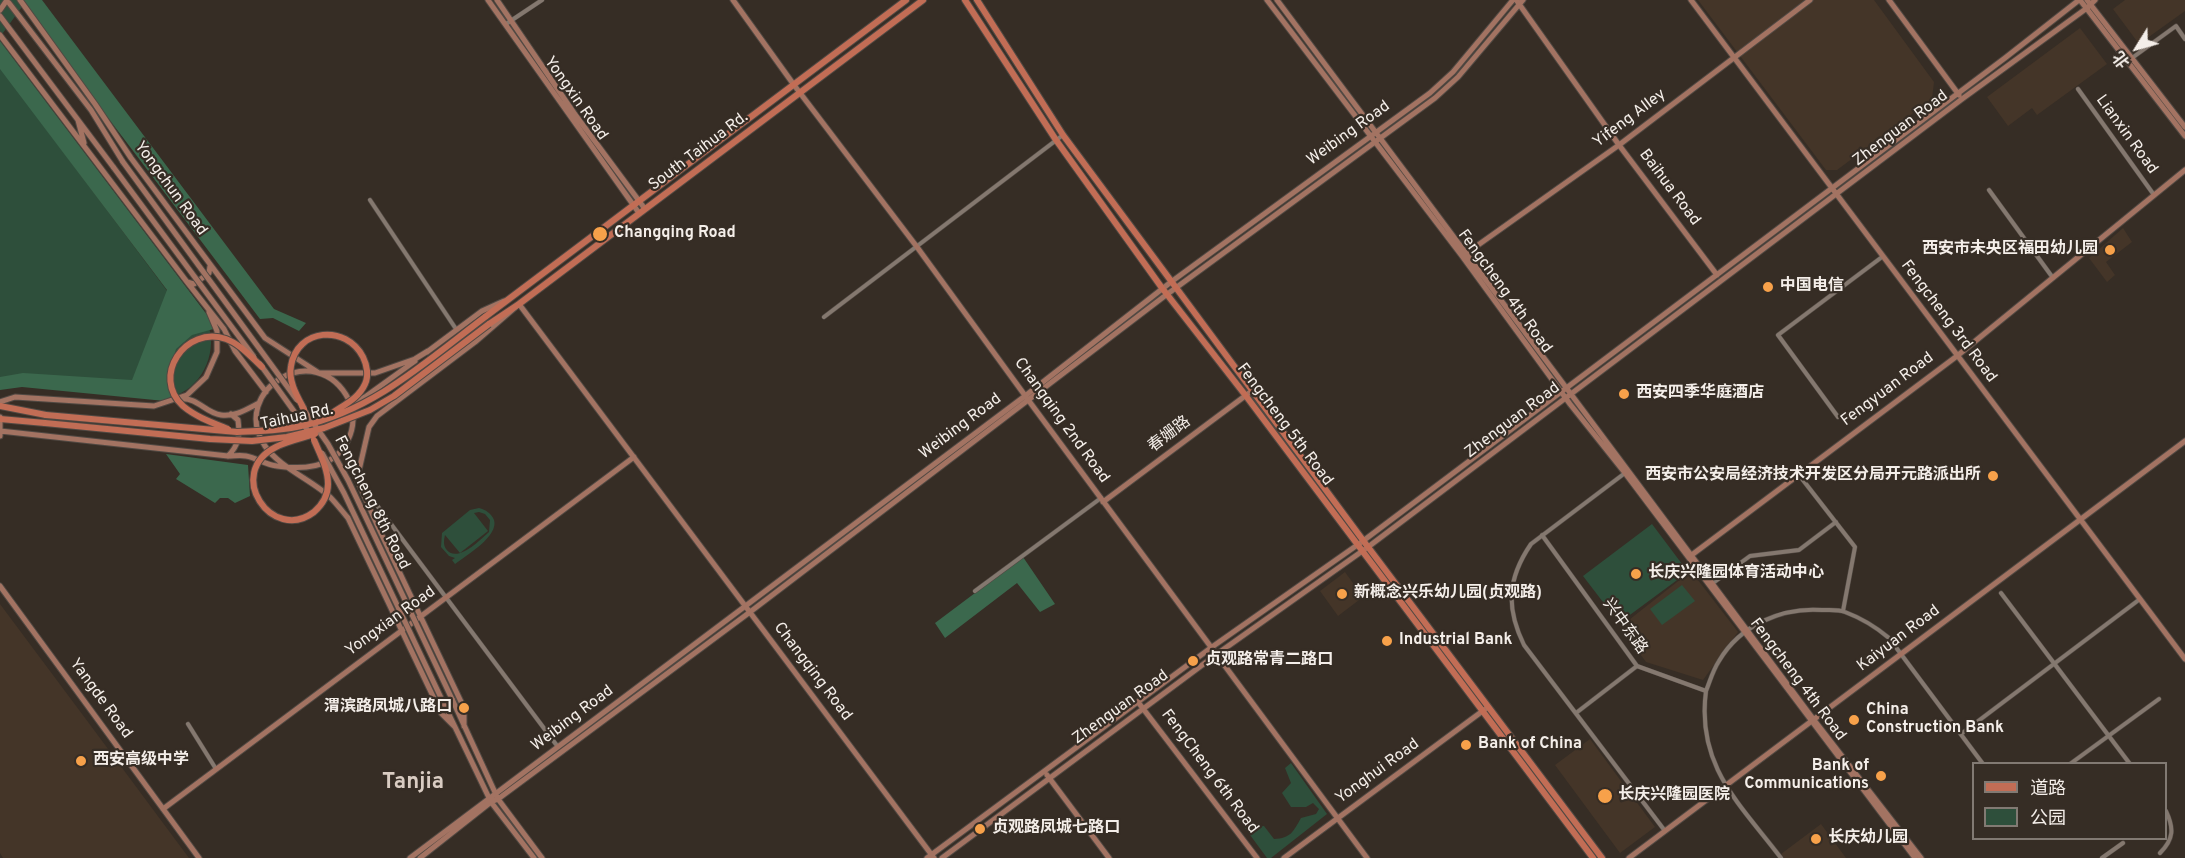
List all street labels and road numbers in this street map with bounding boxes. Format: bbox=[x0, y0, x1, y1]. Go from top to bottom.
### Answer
street label: Yongxin Road bbox=[539, 53, 611, 145]
street label: Yifeng Alley bbox=[1590, 85, 1670, 153]
street label: Zhenguan Road bbox=[1850, 87, 1952, 171]
street label: Lianxin Road bbox=[2091, 92, 2161, 178]
street label: Weibing Road bbox=[1304, 97, 1394, 171]
street label: South Taihua Rd. bbox=[645, 108, 753, 196]
street label: Yongchun Road bbox=[129, 138, 211, 240]
street label: Baihua Road bbox=[1634, 146, 1704, 230]
street label: Fengcheng 4th Road bbox=[1453, 226, 1555, 358]
street label: Fengcheng 3rd Road bbox=[1896, 257, 2000, 387]
street label: Fengyuan Road bbox=[1838, 349, 1938, 431]
street label: Changqing 2nd Road bbox=[1009, 355, 1113, 487]
street label: Fengcheng 5th Road bbox=[1232, 360, 1336, 490]
street label: Zhenguan Road bbox=[1462, 379, 1564, 463]
street label: Weibing Road bbox=[916, 390, 1006, 464]
street label: Taihua Rd. bbox=[259, 401, 335, 435]
street label: 春姗路 bbox=[1145, 413, 1195, 457]
street label: Fengcheng 8th Road bbox=[329, 433, 413, 573]
street label: Yongxian Road bbox=[342, 583, 440, 661]
street label: 兴中东路 bbox=[1597, 595, 1651, 659]
street label: Kaiyuan Road bbox=[1854, 602, 1944, 676]
street label: Fengcheng 4th Road bbox=[1745, 615, 1849, 745]
street label: Changqing Road bbox=[769, 619, 855, 725]
street label: Yangde Road bbox=[65, 655, 135, 743]
street label: Zhenguan Road bbox=[1069, 667, 1173, 749]
street label: Weibing Road bbox=[528, 682, 618, 756]
street label: FengCheng 6th Road bbox=[1156, 706, 1262, 838]
street label: Yonghui Road bbox=[1332, 735, 1424, 809]

